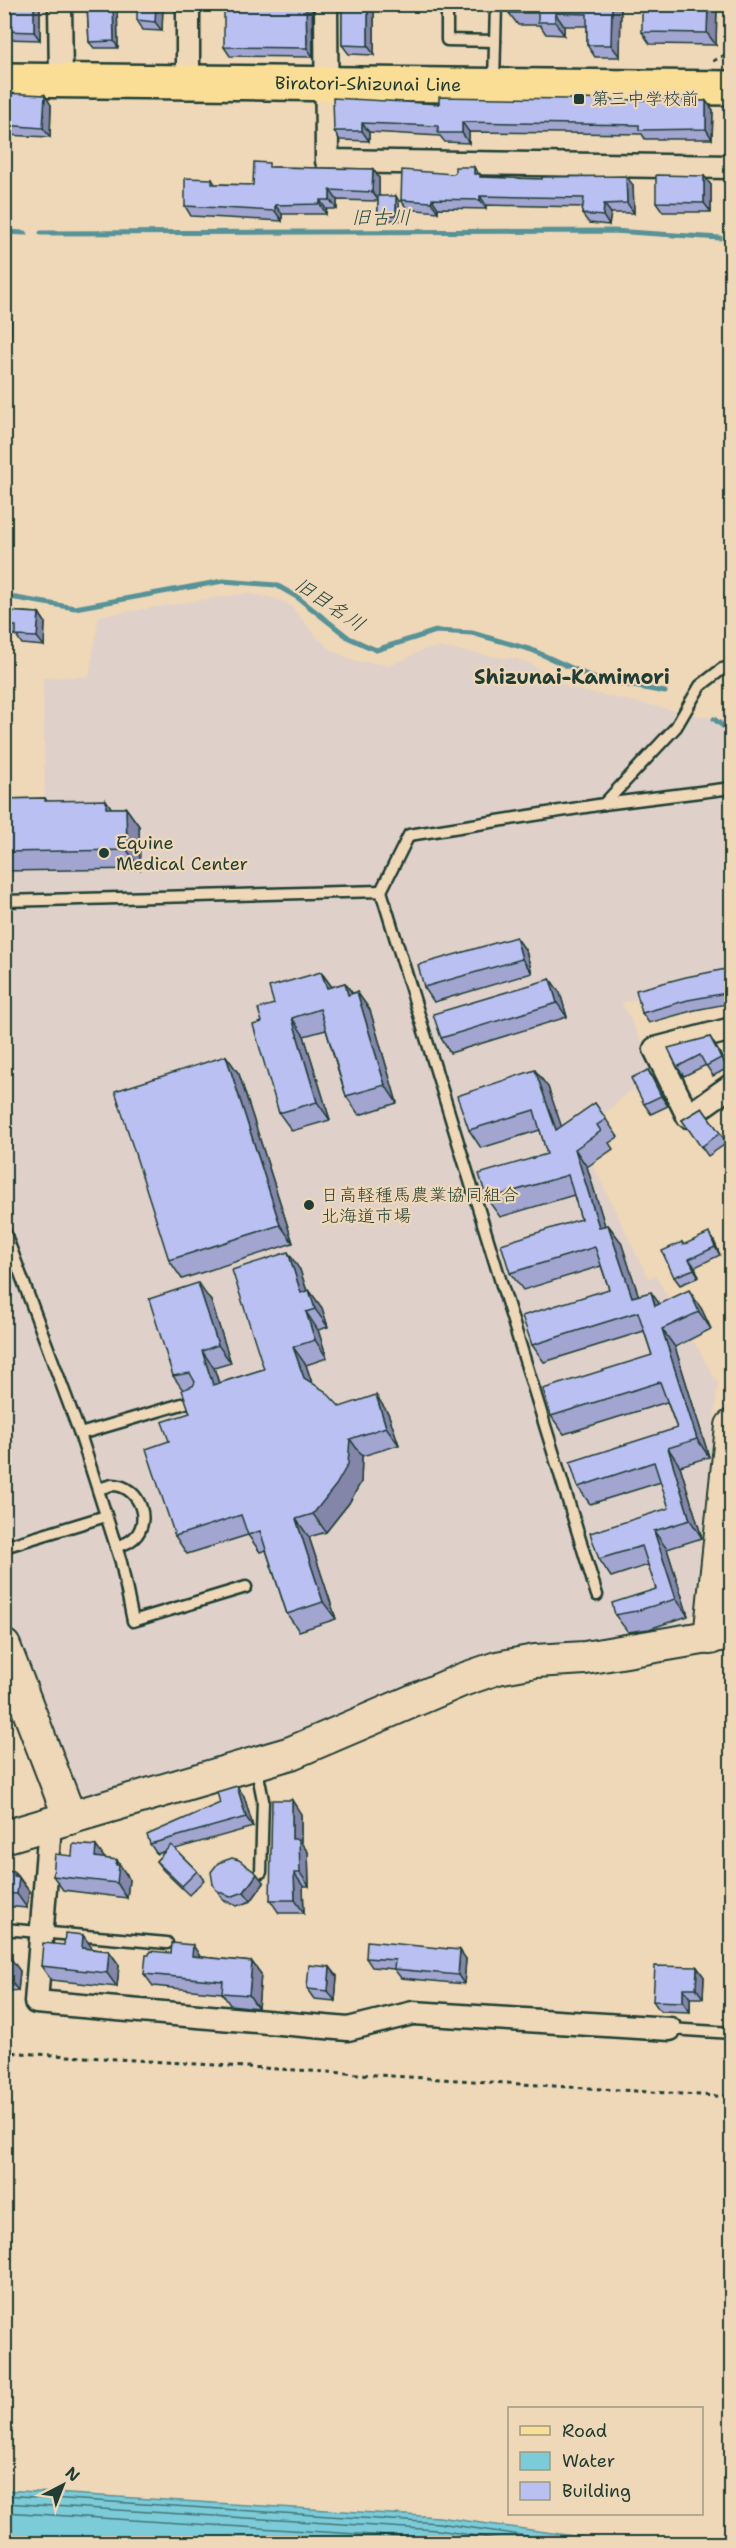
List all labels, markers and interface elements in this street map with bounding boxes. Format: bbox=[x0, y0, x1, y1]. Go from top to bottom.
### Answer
street label: Biratori-Shizunai Line bbox=[275, 71, 461, 97]
place label: 第三中学校前 bbox=[591, 87, 699, 111]
marker: 第三中学校前 bbox=[572, 92, 586, 106]
water label: 旧古川 bbox=[351, 204, 411, 230]
water label: 旧目名川 bbox=[290, 571, 370, 637]
district label: Shizunai-Kamimori bbox=[474, 664, 670, 690]
place label: Equine Medical Center bbox=[116, 831, 248, 876]
marker: Equine Medical Center bbox=[97, 846, 111, 860]
place label: 日高軽種馬農業協同組合 北海道市場 bbox=[321, 1183, 519, 1228]
marker: 日高軽種馬農業協同組合 北海道市場 bbox=[302, 1198, 316, 1212]
legend bbox=[508, 2407, 703, 2515]
text: Road bbox=[562, 2419, 607, 2443]
text: Water bbox=[562, 2449, 615, 2473]
north arrow bbox=[33, 2455, 93, 2515]
text: N bbox=[61, 2462, 84, 2486]
text: Building bbox=[562, 2479, 631, 2503]

